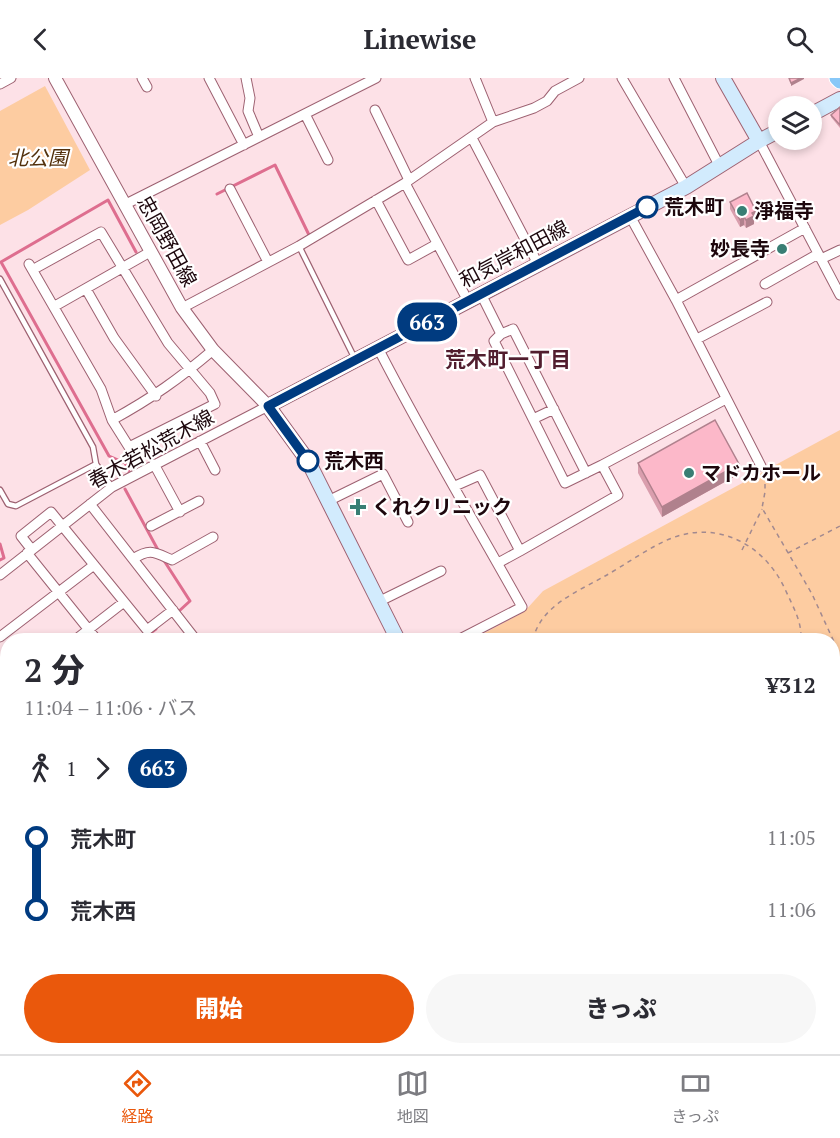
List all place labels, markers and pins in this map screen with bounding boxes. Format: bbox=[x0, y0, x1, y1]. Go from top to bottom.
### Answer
place label: 荒木町 bbox=[664, 193, 724, 220]
marker: 荒木町 bbox=[636, 196, 658, 218]
place label: 淨福寺 bbox=[754, 197, 814, 224]
marker: 淨福寺 bbox=[735, 204, 749, 218]
place label: 妙長寺 bbox=[710, 235, 770, 262]
marker: 妙長寺 bbox=[775, 242, 789, 256]
place label: 荒木西 bbox=[324, 447, 384, 474]
marker: 荒木西 bbox=[297, 450, 319, 472]
place label: マドカホール bbox=[701, 459, 821, 486]
marker: マドカホール bbox=[682, 466, 696, 480]
place label: くれクリニック bbox=[372, 493, 512, 520]
marker: くれクリニック bbox=[349, 498, 367, 516]

